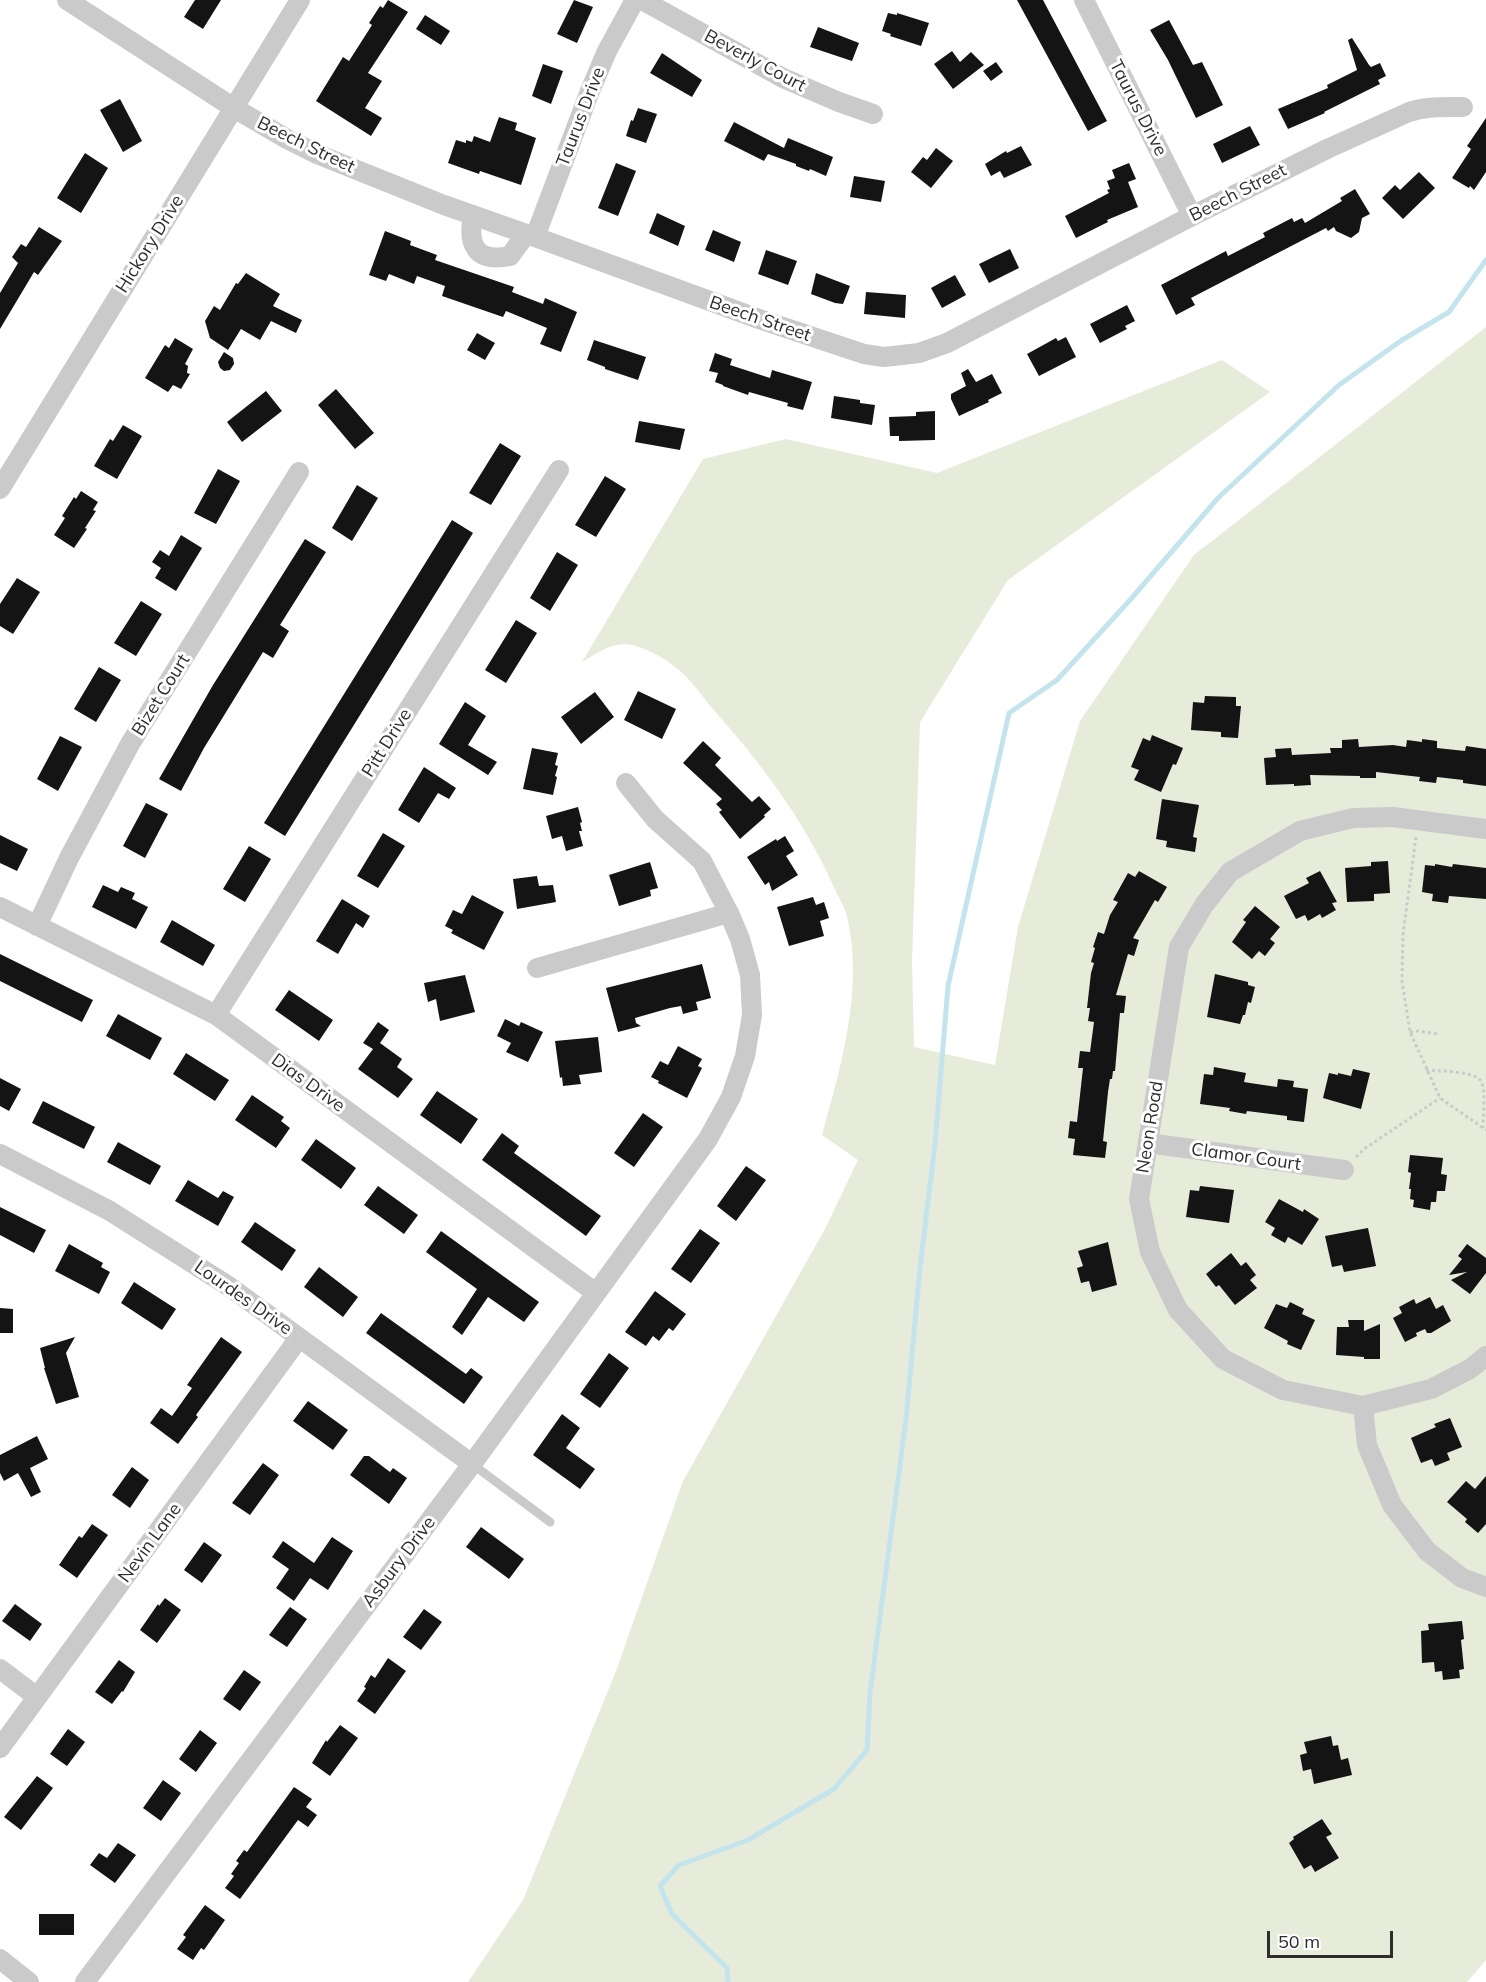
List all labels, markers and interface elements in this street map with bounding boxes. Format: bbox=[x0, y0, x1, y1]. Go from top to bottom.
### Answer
street label: Beverly Court bbox=[701, 25, 809, 97]
street label: Taurus Drive bbox=[1105, 56, 1171, 160]
street label: Taurus Drive bbox=[552, 64, 610, 170]
street label: Beech Street bbox=[254, 112, 358, 178]
street label: Beech Street bbox=[1186, 159, 1290, 227]
street label: Hickory Drive bbox=[111, 191, 189, 297]
street label: Beech Street bbox=[706, 292, 814, 346]
street label: Bizet Court bbox=[127, 650, 195, 740]
street label: Pitt Drive bbox=[358, 705, 416, 781]
street label: Dias Drive bbox=[267, 1049, 349, 1117]
street label: Neon Road bbox=[1132, 1079, 1168, 1175]
street label: Clamor Court bbox=[1190, 1139, 1302, 1175]
street label: Lourdes Drive bbox=[190, 1256, 296, 1340]
street label: Nevin Lane bbox=[114, 1499, 186, 1587]
street label: Asbury Drive bbox=[358, 1512, 440, 1612]
scale bar bbox=[1270, 1919, 1396, 1957]
text: 50 m bbox=[1278, 1930, 1320, 1953]

